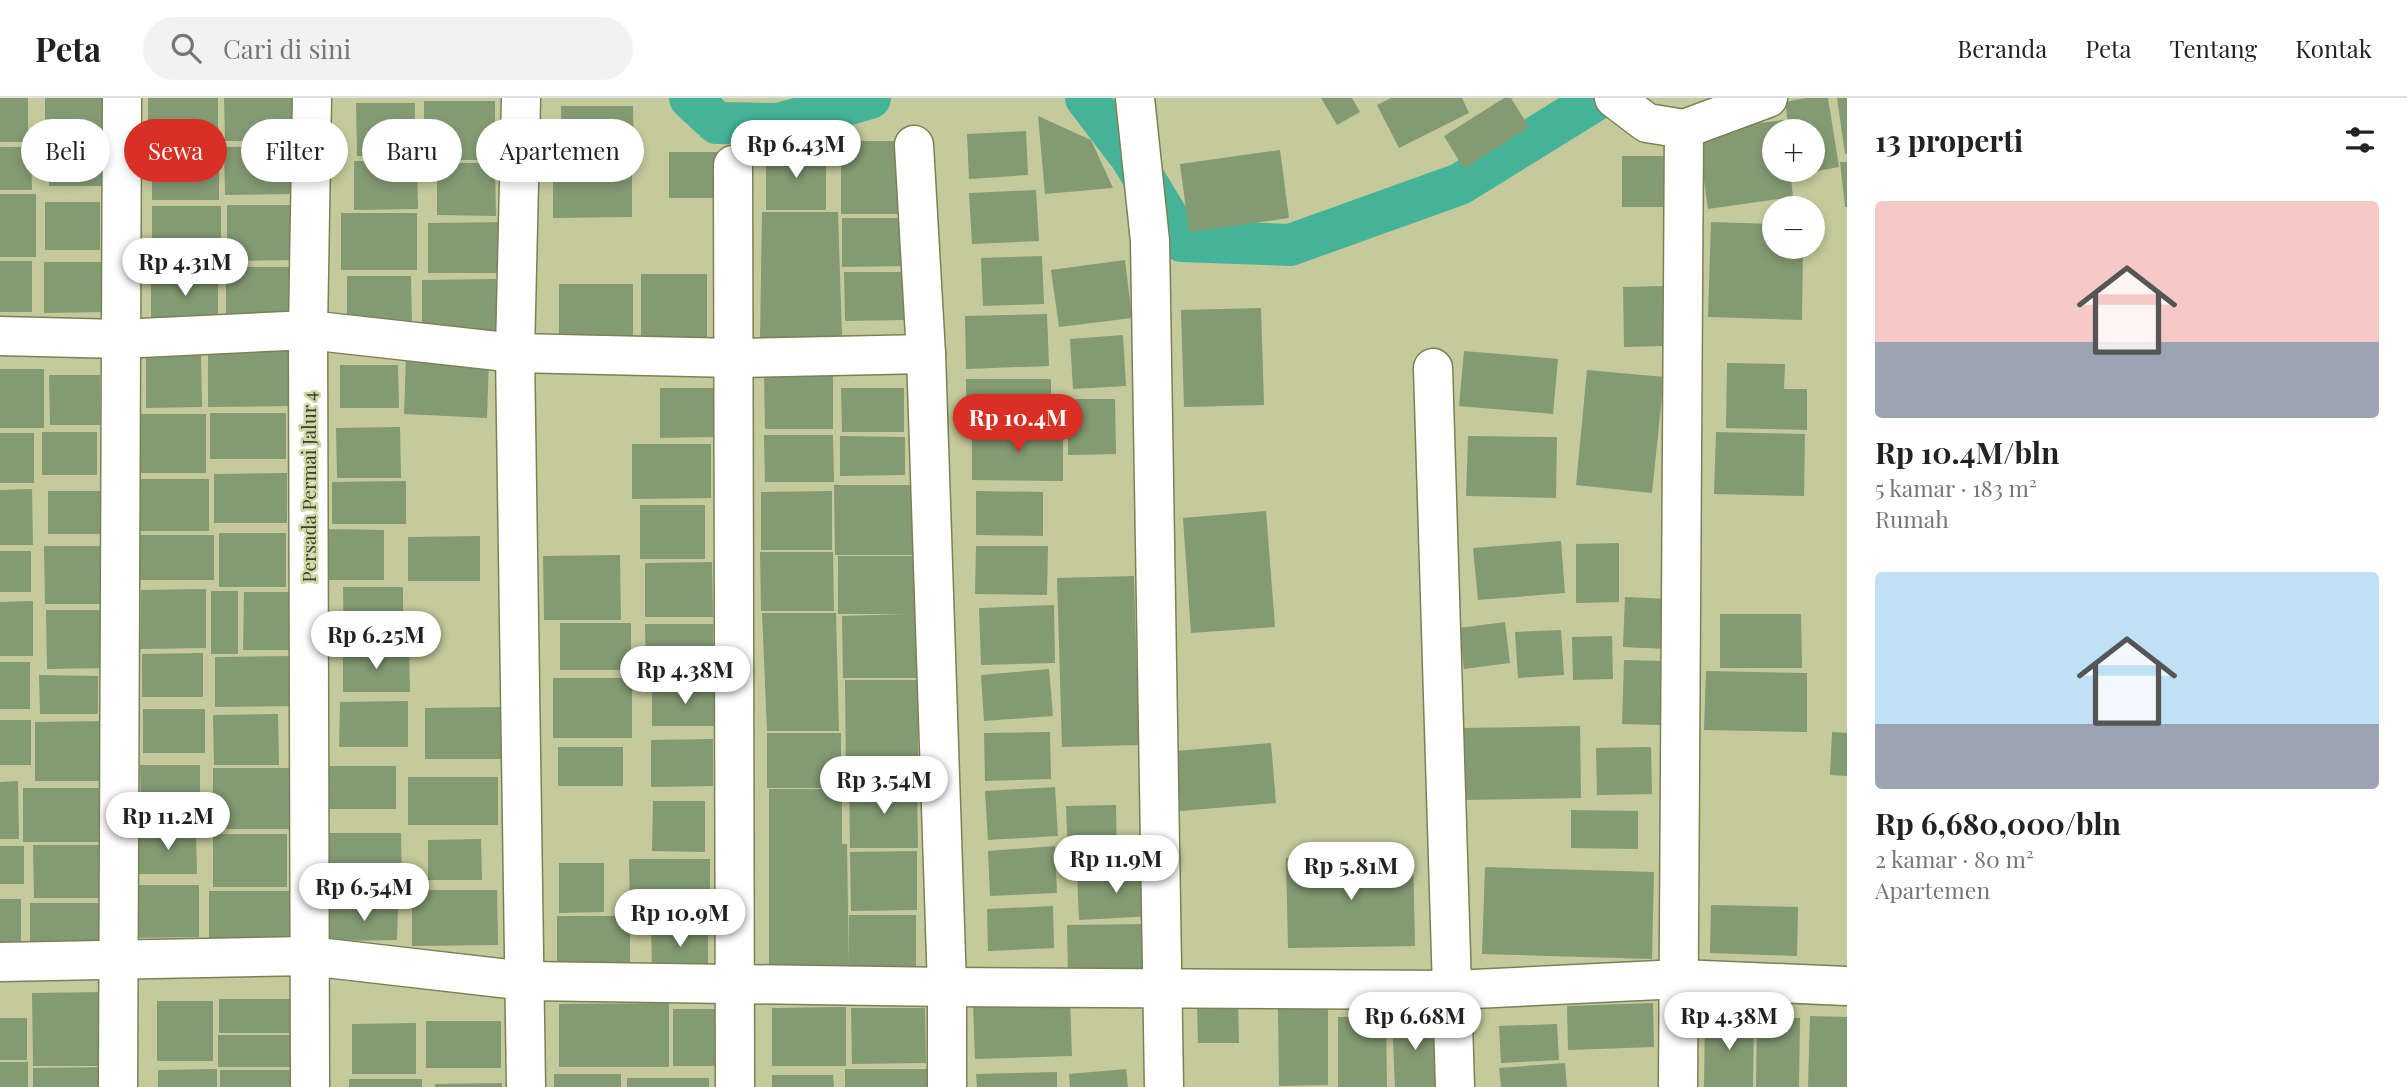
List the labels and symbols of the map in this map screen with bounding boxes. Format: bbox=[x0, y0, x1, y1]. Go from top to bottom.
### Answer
pin: Rp 6.43M bbox=[724, 120, 868, 180]
pin: Rp 4.31M bbox=[113, 238, 257, 298]
street label: Persada Permai Jalur 4 bbox=[295, 391, 321, 583]
pin: Rp 10.4M bbox=[946, 394, 1090, 454]
pin: Rp 6.25M bbox=[304, 612, 448, 671]
pin: Rp 4.38M bbox=[613, 646, 757, 706]
pin: Rp 3.54M bbox=[812, 756, 956, 816]
pin: Rp 11.2M bbox=[96, 792, 240, 852]
pin: Rp 11.9M bbox=[1044, 836, 1188, 895]
pin: Rp 5.81M bbox=[1279, 842, 1423, 902]
pin: Rp 6.54M bbox=[292, 864, 436, 923]
pin: Rp 10.9M bbox=[608, 890, 752, 949]
pin: Rp 6.68M bbox=[1343, 992, 1487, 1052]
pin: Rp 4.38M bbox=[1657, 992, 1801, 1052]

